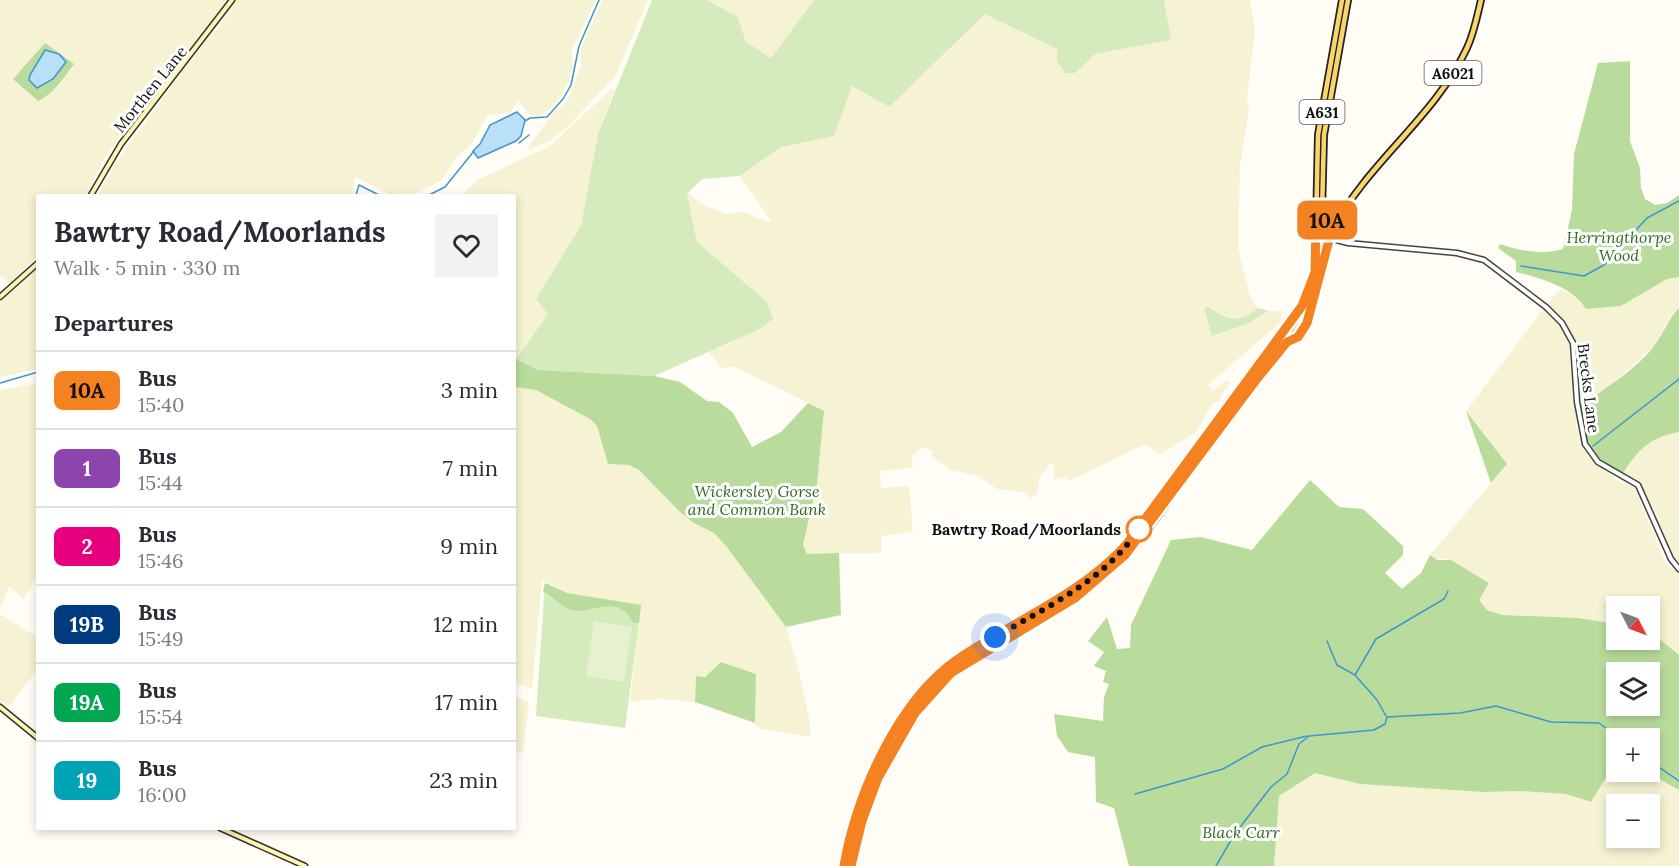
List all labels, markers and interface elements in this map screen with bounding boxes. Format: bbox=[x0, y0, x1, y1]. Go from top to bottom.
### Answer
street label: Morthen Lane bbox=[109, 41, 191, 136]
road number: A6021 bbox=[1424, 61, 1482, 85]
road number: A631 bbox=[1300, 100, 1344, 124]
line badge: 10A bbox=[1292, 200, 1362, 240]
text: 10A bbox=[1309, 207, 1345, 234]
text: Bawtry Road/Moorlands bbox=[54, 214, 386, 250]
button: heart bbox=[435, 214, 498, 277]
park label: Herringthorpe Wood bbox=[1567, 227, 1672, 265]
text: Walk · 5 min · 330 m bbox=[54, 255, 240, 280]
text: Departures bbox=[54, 309, 173, 337]
street label: Brecks Lane bbox=[1574, 342, 1604, 434]
text: Bus bbox=[138, 364, 177, 392]
text: 3 min bbox=[441, 376, 498, 404]
text: 10A bbox=[69, 377, 105, 404]
text: 15:40 bbox=[138, 392, 184, 417]
text: Bus bbox=[138, 442, 177, 470]
text: 7 min bbox=[443, 454, 498, 482]
text: 1 bbox=[83, 455, 91, 482]
text: 15:44 bbox=[138, 470, 183, 495]
park label: Wickersley Gorse and Common Bank bbox=[688, 481, 826, 519]
marker: Bawtry Road/Moorlands bbox=[1126, 516, 1152, 542]
place label: Bawtry Road/Moorlands bbox=[931, 519, 1121, 540]
text: Bus bbox=[138, 520, 177, 548]
text: 9 min bbox=[440, 532, 498, 560]
text: 2 bbox=[81, 533, 93, 560]
text: 15:46 bbox=[138, 548, 184, 573]
north arrow bbox=[1606, 596, 1660, 650]
map controls bbox=[1606, 596, 1660, 848]
text: Bus bbox=[138, 598, 177, 626]
text: 12 min bbox=[433, 610, 498, 638]
text: 19B bbox=[70, 611, 104, 638]
your location bbox=[980, 622, 1010, 652]
text: 15:49 bbox=[138, 626, 184, 651]
button: layers bbox=[1606, 662, 1660, 716]
text: Bus bbox=[138, 676, 177, 704]
text: 17 min bbox=[435, 688, 498, 716]
text: 19A bbox=[70, 689, 104, 716]
text: 15:54 bbox=[138, 704, 183, 729]
button: + bbox=[1606, 728, 1660, 782]
text: Bus bbox=[138, 754, 177, 782]
text: 23 min bbox=[429, 766, 498, 794]
text: 19 bbox=[77, 767, 97, 794]
text: 16:00 bbox=[138, 782, 187, 807]
button: − bbox=[1606, 794, 1660, 848]
park label: Black Carr bbox=[1202, 822, 1281, 842]

